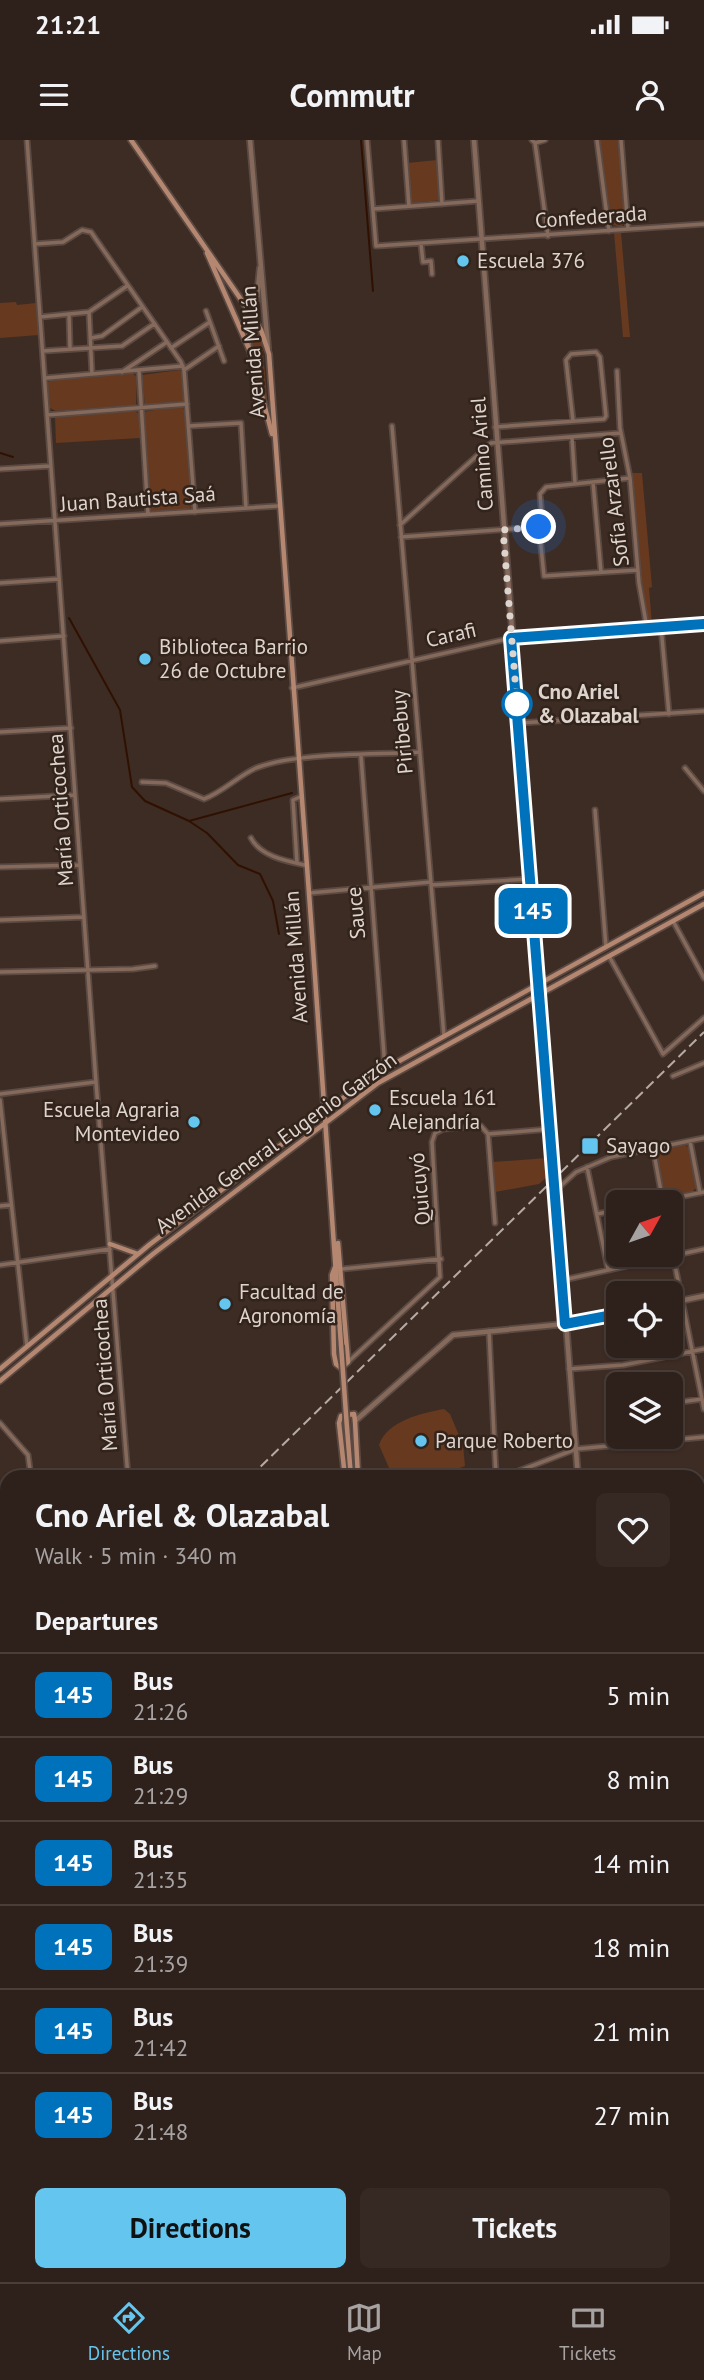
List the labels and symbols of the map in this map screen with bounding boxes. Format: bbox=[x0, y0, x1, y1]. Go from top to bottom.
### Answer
street label: Confederada bbox=[534, 199, 648, 234]
place label: Escuela 376 bbox=[477, 247, 585, 274]
marker: Escuela 376 bbox=[455, 253, 471, 269]
street label: Avenida Millán bbox=[234, 285, 271, 419]
street label: Camino Ariel bbox=[464, 396, 499, 512]
street label: Sofía Arzarello bbox=[592, 436, 635, 568]
street label: Juan Bautista Saá bbox=[58, 480, 217, 517]
your location bbox=[521, 509, 556, 544]
street label: Carafi bbox=[423, 616, 479, 653]
place label: Biblioteca Barrio 26 de Octubre bbox=[159, 633, 308, 684]
marker: Biblioteca Barrio 26 de Octubre bbox=[137, 651, 153, 667]
place label: Cno Ariel & Olazabal bbox=[538, 678, 639, 729]
street label: Piribebuy bbox=[384, 689, 419, 775]
marker: Cno Ariel & Olazabal bbox=[502, 689, 532, 719]
street label: María Orticochea bbox=[42, 733, 79, 887]
street label: Sauce bbox=[340, 886, 371, 940]
line badge: 145 bbox=[493, 888, 573, 934]
street label: Avenida Millán bbox=[277, 890, 314, 1024]
street label: Avenida General Eugenio Garzón bbox=[150, 1046, 402, 1239]
place label: Escuela 161 Alejandría bbox=[389, 1084, 497, 1135]
place label: Escuela Agraria Montevideo bbox=[43, 1096, 180, 1147]
marker: Escuela 161 Alejandría bbox=[367, 1102, 383, 1118]
marker: Escuela Agraria Montevideo bbox=[186, 1114, 202, 1130]
place label: Sayago bbox=[606, 1132, 670, 1159]
marker: Sayago bbox=[580, 1136, 600, 1156]
street label: Quicuyó bbox=[403, 1152, 436, 1227]
north arrow bbox=[606, 1190, 682, 1267]
place label: Facultad de Agronomía bbox=[239, 1278, 344, 1329]
marker: Facultad de Agronomía bbox=[217, 1296, 233, 1312]
street label: María Orticochea bbox=[86, 1298, 123, 1452]
place label: Parque Roberto bbox=[435, 1427, 573, 1454]
marker: Parque Roberto bbox=[413, 1433, 429, 1449]

